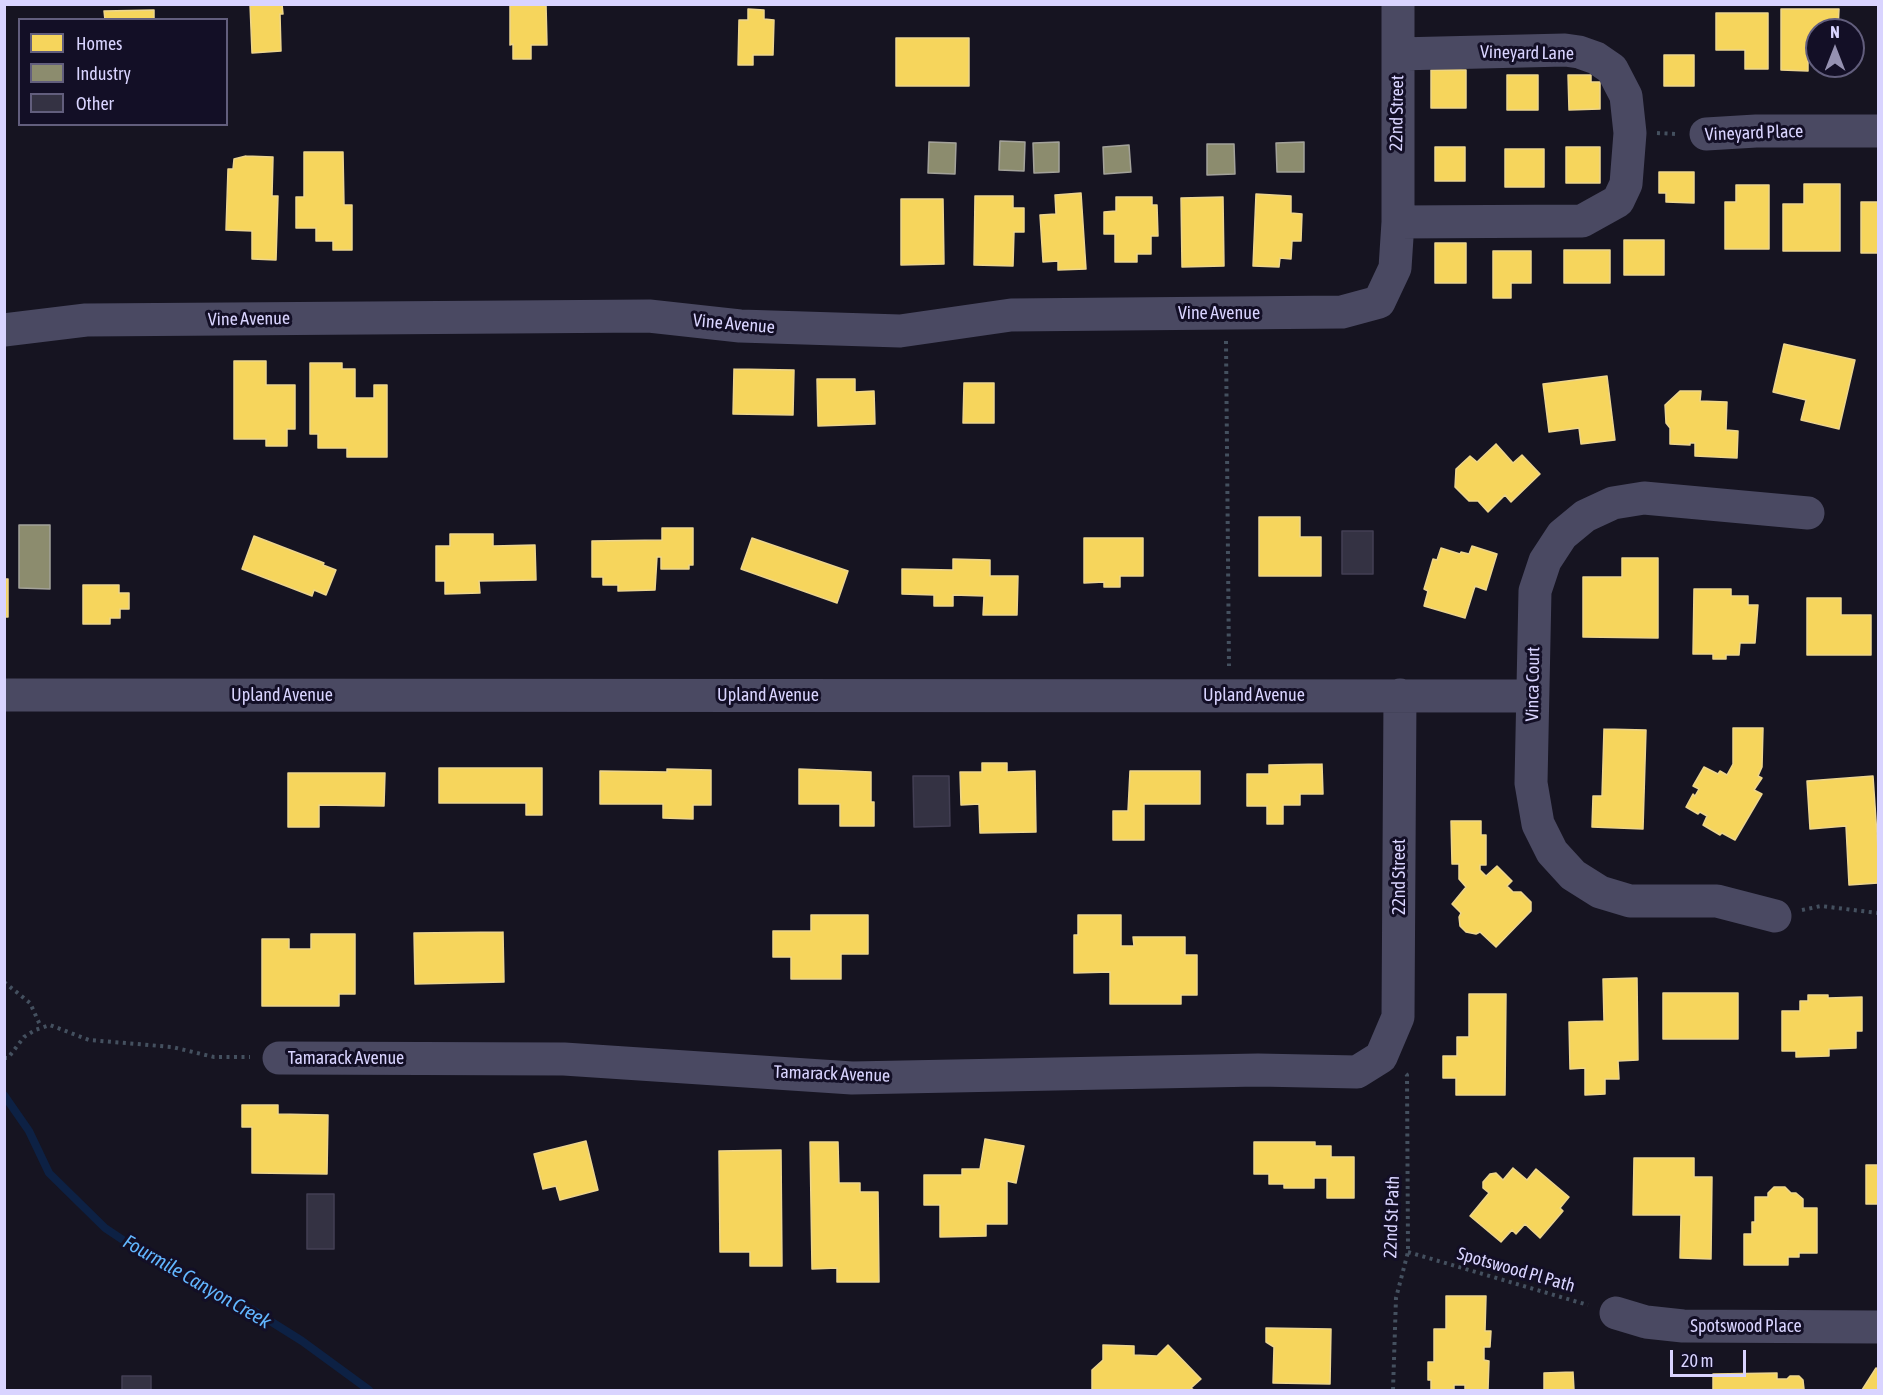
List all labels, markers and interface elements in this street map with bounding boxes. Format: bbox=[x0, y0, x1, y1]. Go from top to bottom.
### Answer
legend bbox=[18, 18, 228, 126]
north arrow bbox=[1805, 18, 1865, 78]
text: N bbox=[1830, 23, 1840, 41]
text: Homes bbox=[76, 33, 122, 54]
street label: Vineyard Lane bbox=[1480, 41, 1574, 65]
text: Industry bbox=[76, 63, 131, 84]
street label: 22nd Street bbox=[1386, 75, 1408, 151]
text: Other bbox=[76, 93, 114, 114]
street label: Vineyard Place bbox=[1704, 120, 1804, 146]
street label: Vine Avenue bbox=[1178, 302, 1260, 324]
street label: Vine Avenue bbox=[208, 307, 290, 331]
street label: Vine Avenue bbox=[692, 310, 776, 338]
street label: Vinca Court bbox=[1522, 646, 1544, 722]
street label: Upland Avenue bbox=[231, 684, 333, 706]
street label: Upland Avenue bbox=[717, 684, 819, 706]
street label: Upland Avenue bbox=[1203, 684, 1305, 706]
street label: 22nd Street bbox=[1388, 839, 1410, 915]
street label: Tamarack Avenue bbox=[288, 1047, 404, 1069]
street label: Tamarack Avenue bbox=[773, 1061, 891, 1087]
street label: 22nd St Path bbox=[1380, 1175, 1404, 1259]
water label: Fourmile Canyon Creek bbox=[119, 1230, 275, 1334]
street label: Spotswood Pl Path bbox=[1455, 1243, 1577, 1297]
street label: Spotswood Place bbox=[1690, 1315, 1802, 1337]
scale bar bbox=[1673, 1338, 1750, 1376]
text: 20 m bbox=[1681, 1350, 1713, 1371]

